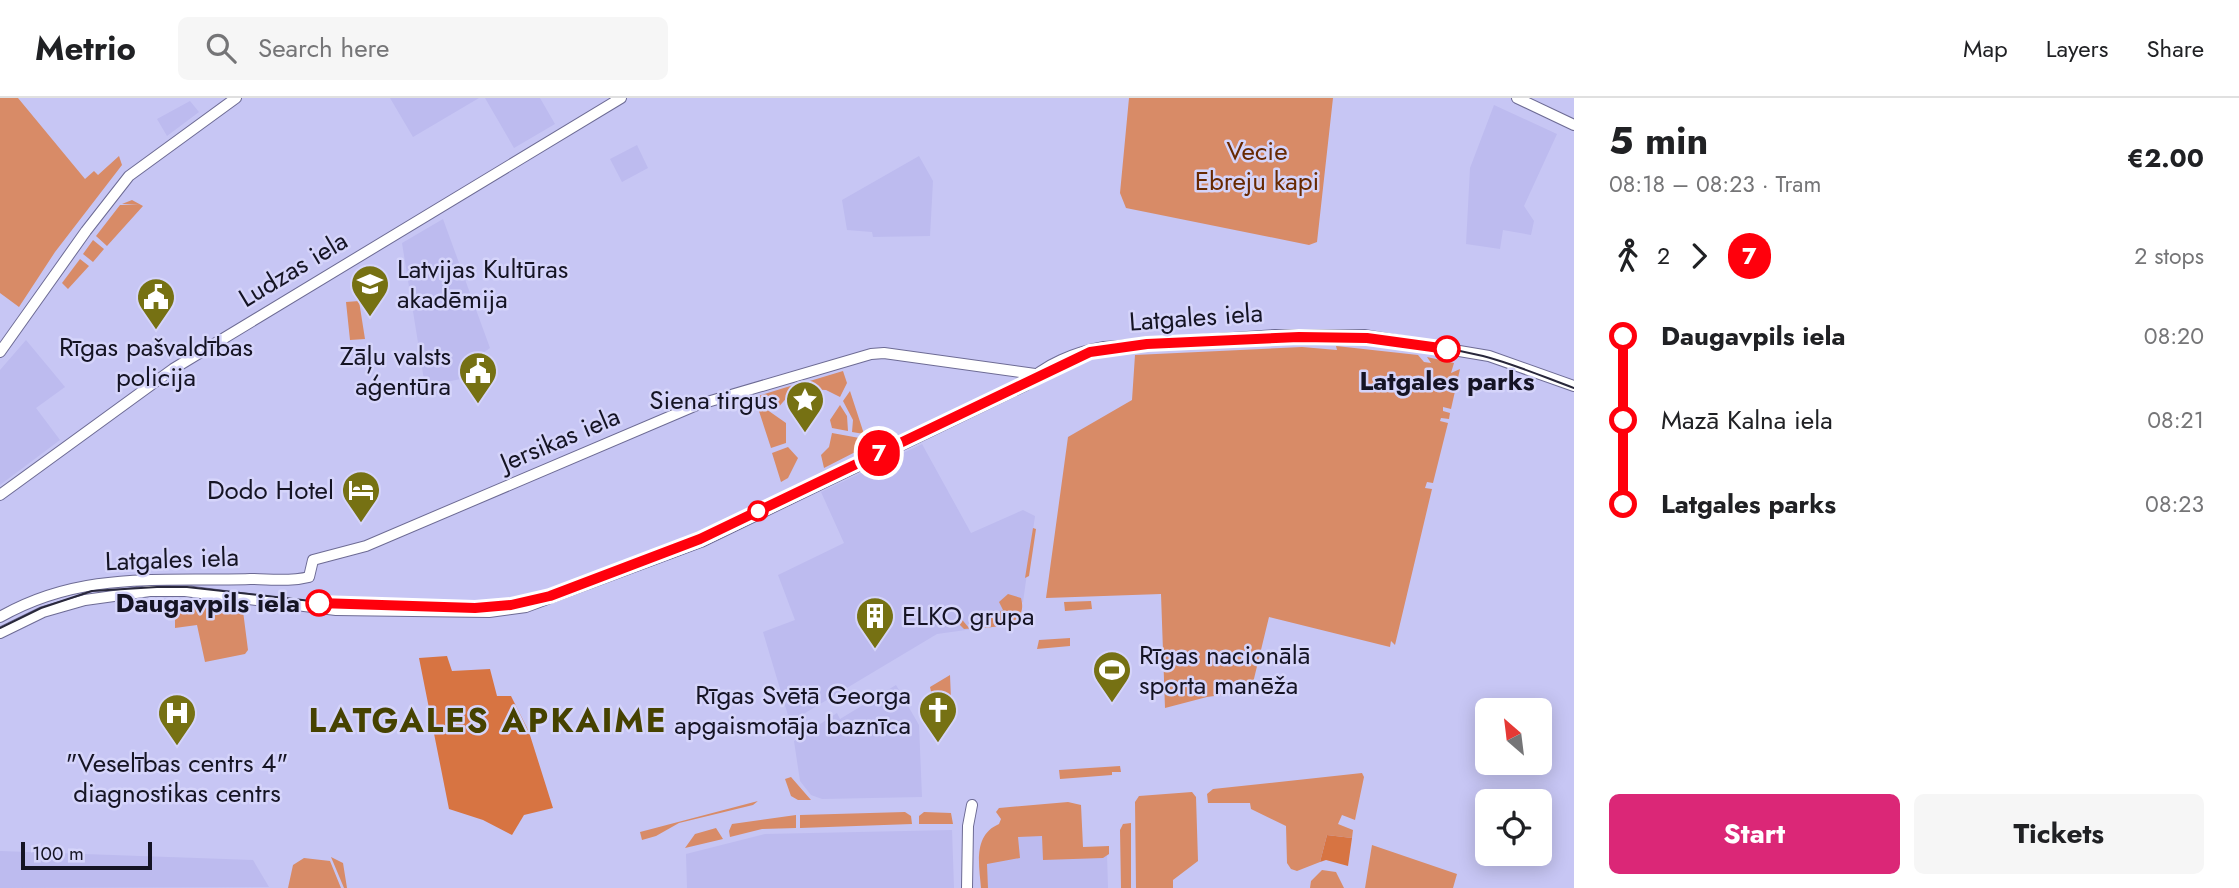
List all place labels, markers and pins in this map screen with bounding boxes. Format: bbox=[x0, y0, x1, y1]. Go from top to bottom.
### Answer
place label: Latvijas Kultūras akadēmija bbox=[397, 250, 568, 318]
school or university icon: Latvijas Kultūras akadēmija bbox=[349, 263, 391, 318]
public building icon: Rīgas pašvaldības policija bbox=[135, 276, 177, 331]
place label: Rīgas pašvaldības policija bbox=[59, 328, 253, 396]
marker: Latgales parks bbox=[1434, 336, 1460, 362]
place label: Zāļu valsts aģentūra bbox=[340, 337, 451, 405]
public building icon: Zāļu valsts aģentūra bbox=[457, 350, 499, 405]
place label: Latgales parks bbox=[1359, 362, 1535, 400]
place icon: Siena tirgus bbox=[784, 379, 826, 434]
place label: Siena tirgus bbox=[649, 381, 778, 419]
hotel icon: Dodo Hotel bbox=[340, 469, 382, 524]
place label: Dodo Hotel bbox=[207, 471, 334, 509]
unlabelled marker bbox=[748, 501, 768, 521]
place label: Daugavpils iela bbox=[116, 584, 300, 622]
marker: Daugavpils iela bbox=[306, 590, 332, 616]
building icon: ELKO grupa bbox=[854, 595, 896, 650]
place label: ELKO grupa bbox=[902, 597, 1034, 635]
place label: Rīgas nacionālā sporta manēža bbox=[1139, 636, 1310, 704]
sports icon: Rīgas nacionālā sporta manēža bbox=[1091, 649, 1133, 704]
place label: Rīgas Svētā Georga apgaismotāja baznīca bbox=[674, 676, 911, 744]
church icon: Rīgas Svētā Georga apgaismotāja baznīca bbox=[917, 689, 959, 744]
hospital icon: "Veselības centrs 4" diagnostikas centrs bbox=[156, 692, 198, 747]
place label: "Veselības centrs 4" diagnostikas centrs bbox=[66, 744, 288, 812]

